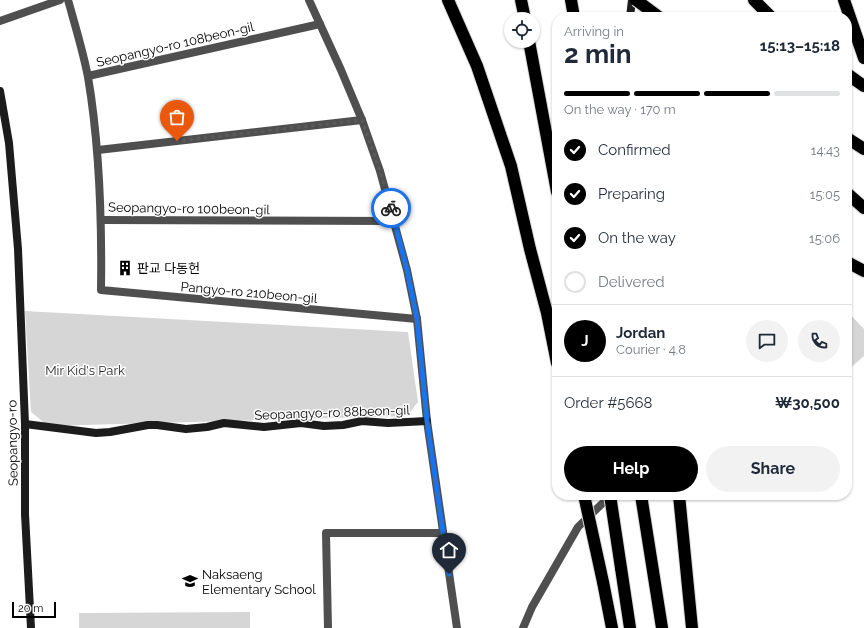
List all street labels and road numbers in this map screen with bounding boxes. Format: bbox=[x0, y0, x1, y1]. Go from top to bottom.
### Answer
street label: Seopangyo-ro 108beon-gil bbox=[95, 19, 256, 70]
street label: Seopangyo-ro 100beon-gil bbox=[108, 200, 270, 217]
street label: Pangyo-ro 210beon-gil bbox=[180, 279, 318, 306]
street label: Seopangyo-ro bbox=[4, 400, 21, 486]
street label: Seopangyo-ro 88beon-gil bbox=[254, 402, 411, 423]

